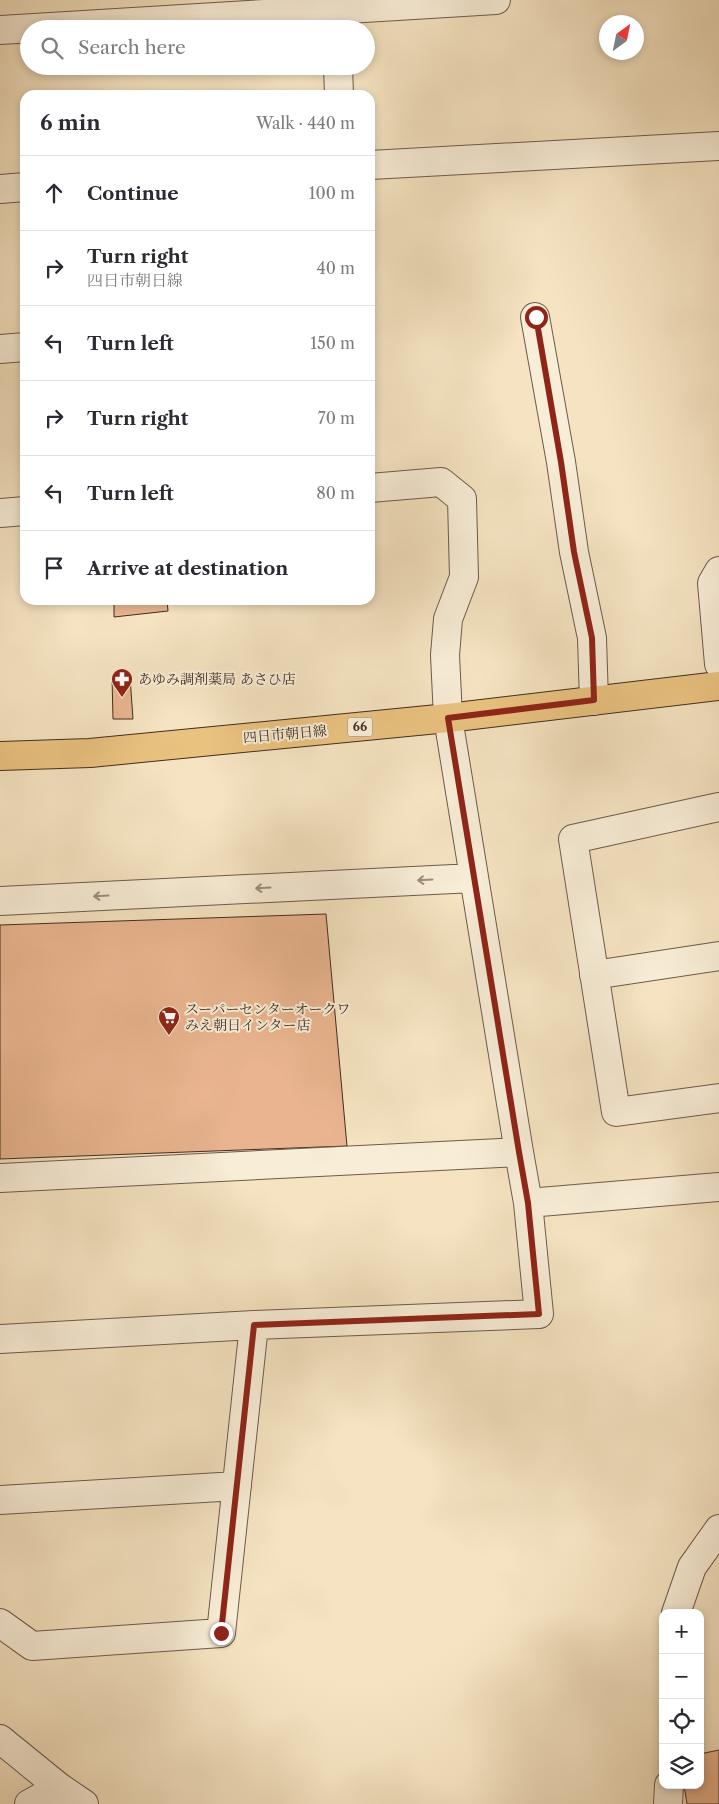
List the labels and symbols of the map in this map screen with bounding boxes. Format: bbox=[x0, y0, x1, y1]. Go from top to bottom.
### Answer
north arrow bbox=[599, 15, 644, 60]
route start bbox=[525, 306, 548, 329]
pharmacy icon: あゆみ調剤薬局 あさひ店 bbox=[110, 667, 134, 698]
place label: あゆみ調剤薬局 あさひ店 bbox=[138, 670, 296, 688]
road number: 66 bbox=[348, 718, 372, 736]
street label: 四日市朝日線 bbox=[242, 721, 328, 747]
one-way arrow bbox=[418, 875, 434, 885]
one-way arrow bbox=[255, 883, 272, 893]
one-way arrow bbox=[93, 892, 109, 901]
place label: スーパーセンターオークワ みえ朝日インター店 bbox=[185, 1000, 350, 1034]
supermarket icon: スーパーセンターオークワ みえ朝日インター店 bbox=[157, 1005, 181, 1036]
route end bbox=[210, 1622, 233, 1645]

